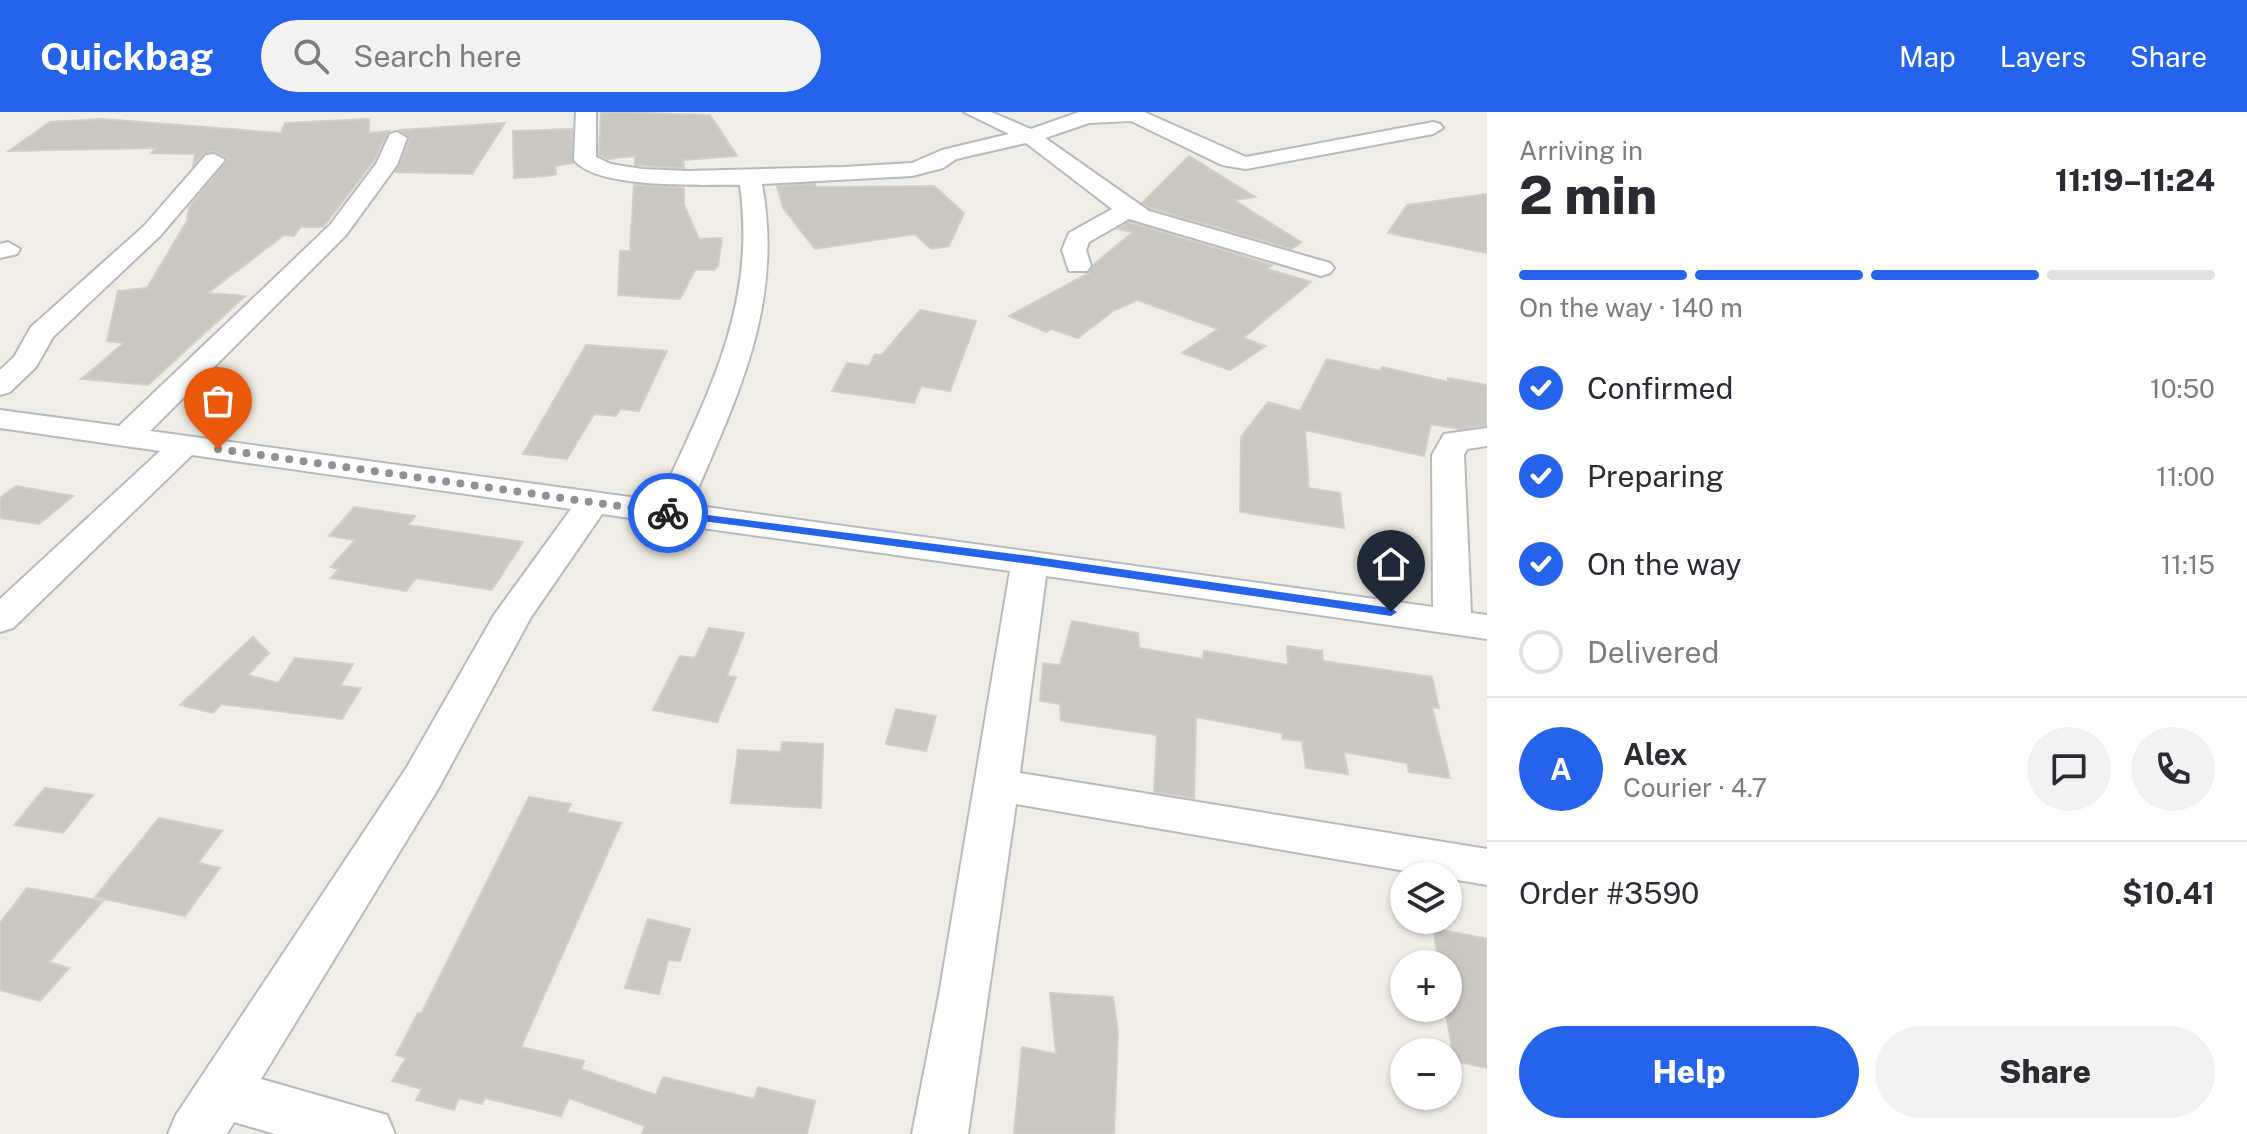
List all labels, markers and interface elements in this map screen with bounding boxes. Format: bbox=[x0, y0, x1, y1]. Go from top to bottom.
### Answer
search box bbox=[261, 20, 821, 92]
text: Quickbag bbox=[40, 34, 213, 79]
icon: search bbox=[289, 34, 333, 78]
text: Search here bbox=[353, 38, 522, 74]
text: Map bbox=[1899, 40, 1956, 73]
text: Layers bbox=[2000, 40, 2086, 73]
text: Share bbox=[2130, 40, 2207, 73]
text: Arriving in bbox=[1519, 135, 1643, 166]
text: 11:19–11:24 bbox=[2055, 162, 2215, 198]
text: 2 min bbox=[1519, 165, 1657, 226]
text: On the way · 140 m bbox=[1519, 292, 1743, 323]
icon: check bbox=[1519, 366, 1563, 410]
pin bbox=[184, 367, 252, 449]
text: Confirmed bbox=[1587, 370, 1733, 406]
text: 10:50 bbox=[2150, 373, 2215, 404]
icon: bag bbox=[196, 379, 240, 423]
icon: check bbox=[1519, 454, 1563, 498]
text: Preparing bbox=[1587, 458, 1724, 494]
text: 11:00 bbox=[2156, 461, 2215, 492]
courier bbox=[628, 473, 708, 553]
icon: bike bbox=[646, 491, 690, 535]
pin bbox=[1357, 530, 1425, 612]
icon: home bbox=[1369, 542, 1413, 586]
icon: check bbox=[1519, 542, 1563, 586]
text: On the way bbox=[1587, 546, 1741, 582]
text: 11:15 bbox=[2161, 549, 2215, 580]
text: Delivered bbox=[1587, 634, 1719, 670]
button: chat bbox=[2027, 727, 2111, 811]
button: phone bbox=[2131, 727, 2215, 811]
text: Alex bbox=[1623, 736, 1687, 772]
text: A bbox=[1550, 751, 1572, 787]
text: Courier · 4.7 bbox=[1623, 772, 1767, 803]
map controls bbox=[1390, 862, 1462, 1110]
button: layers bbox=[1390, 862, 1462, 934]
text: Order #3590 bbox=[1519, 875, 1699, 911]
text: $10.41 bbox=[2122, 875, 2215, 911]
button: + bbox=[1390, 950, 1462, 1022]
button: Help bbox=[1519, 1026, 1859, 1118]
button: Share bbox=[1875, 1026, 2215, 1118]
button: − bbox=[1390, 1038, 1462, 1110]

